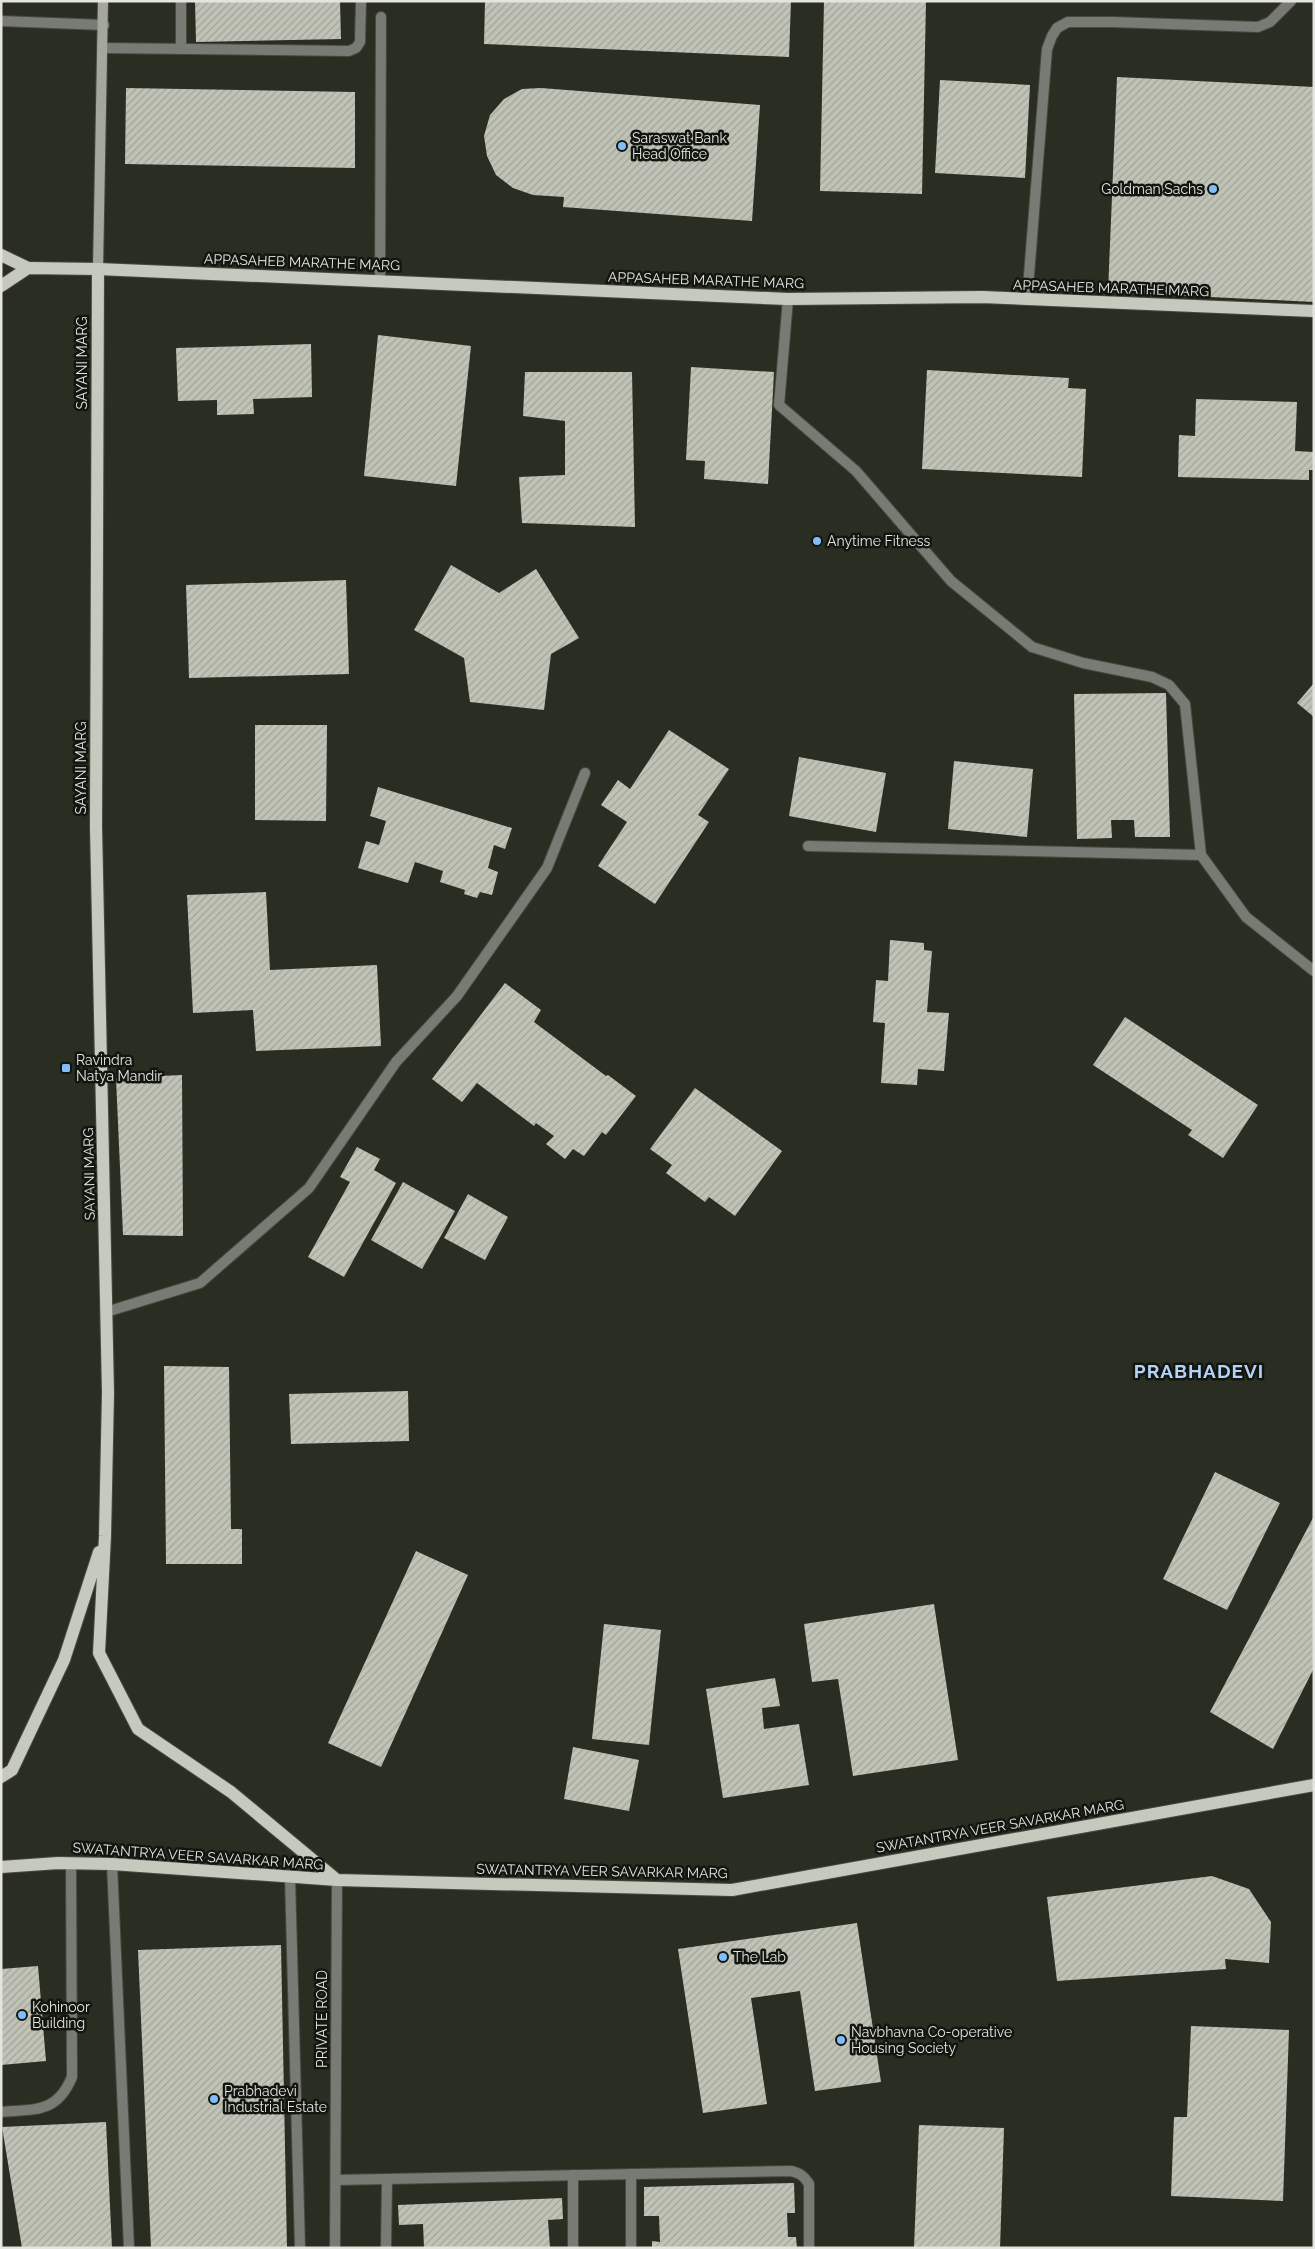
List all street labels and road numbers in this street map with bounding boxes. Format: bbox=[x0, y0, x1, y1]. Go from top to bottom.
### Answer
street label: APPASAHEB MARATHE MARG bbox=[204, 251, 400, 273]
street label: APPASAHEB MARATHE MARG bbox=[608, 269, 804, 291]
street label: APPASAHEB MARATHE MARG bbox=[1013, 277, 1209, 299]
street label: SAYANI MARG bbox=[74, 317, 90, 409]
street label: SAYANI MARG bbox=[73, 722, 89, 814]
street label: SAYANI MARG bbox=[80, 1127, 98, 1221]
street label: SWATANTRYA VEER SAVARKAR MARG bbox=[875, 1796, 1125, 1856]
street label: SWATANTRYA VEER SAVARKAR MARG bbox=[72, 1839, 324, 1873]
street label: SWATANTRYA VEER SAVARKAR MARG bbox=[476, 1861, 728, 1881]
street label: PRIVATE ROAD bbox=[314, 1970, 330, 2068]

